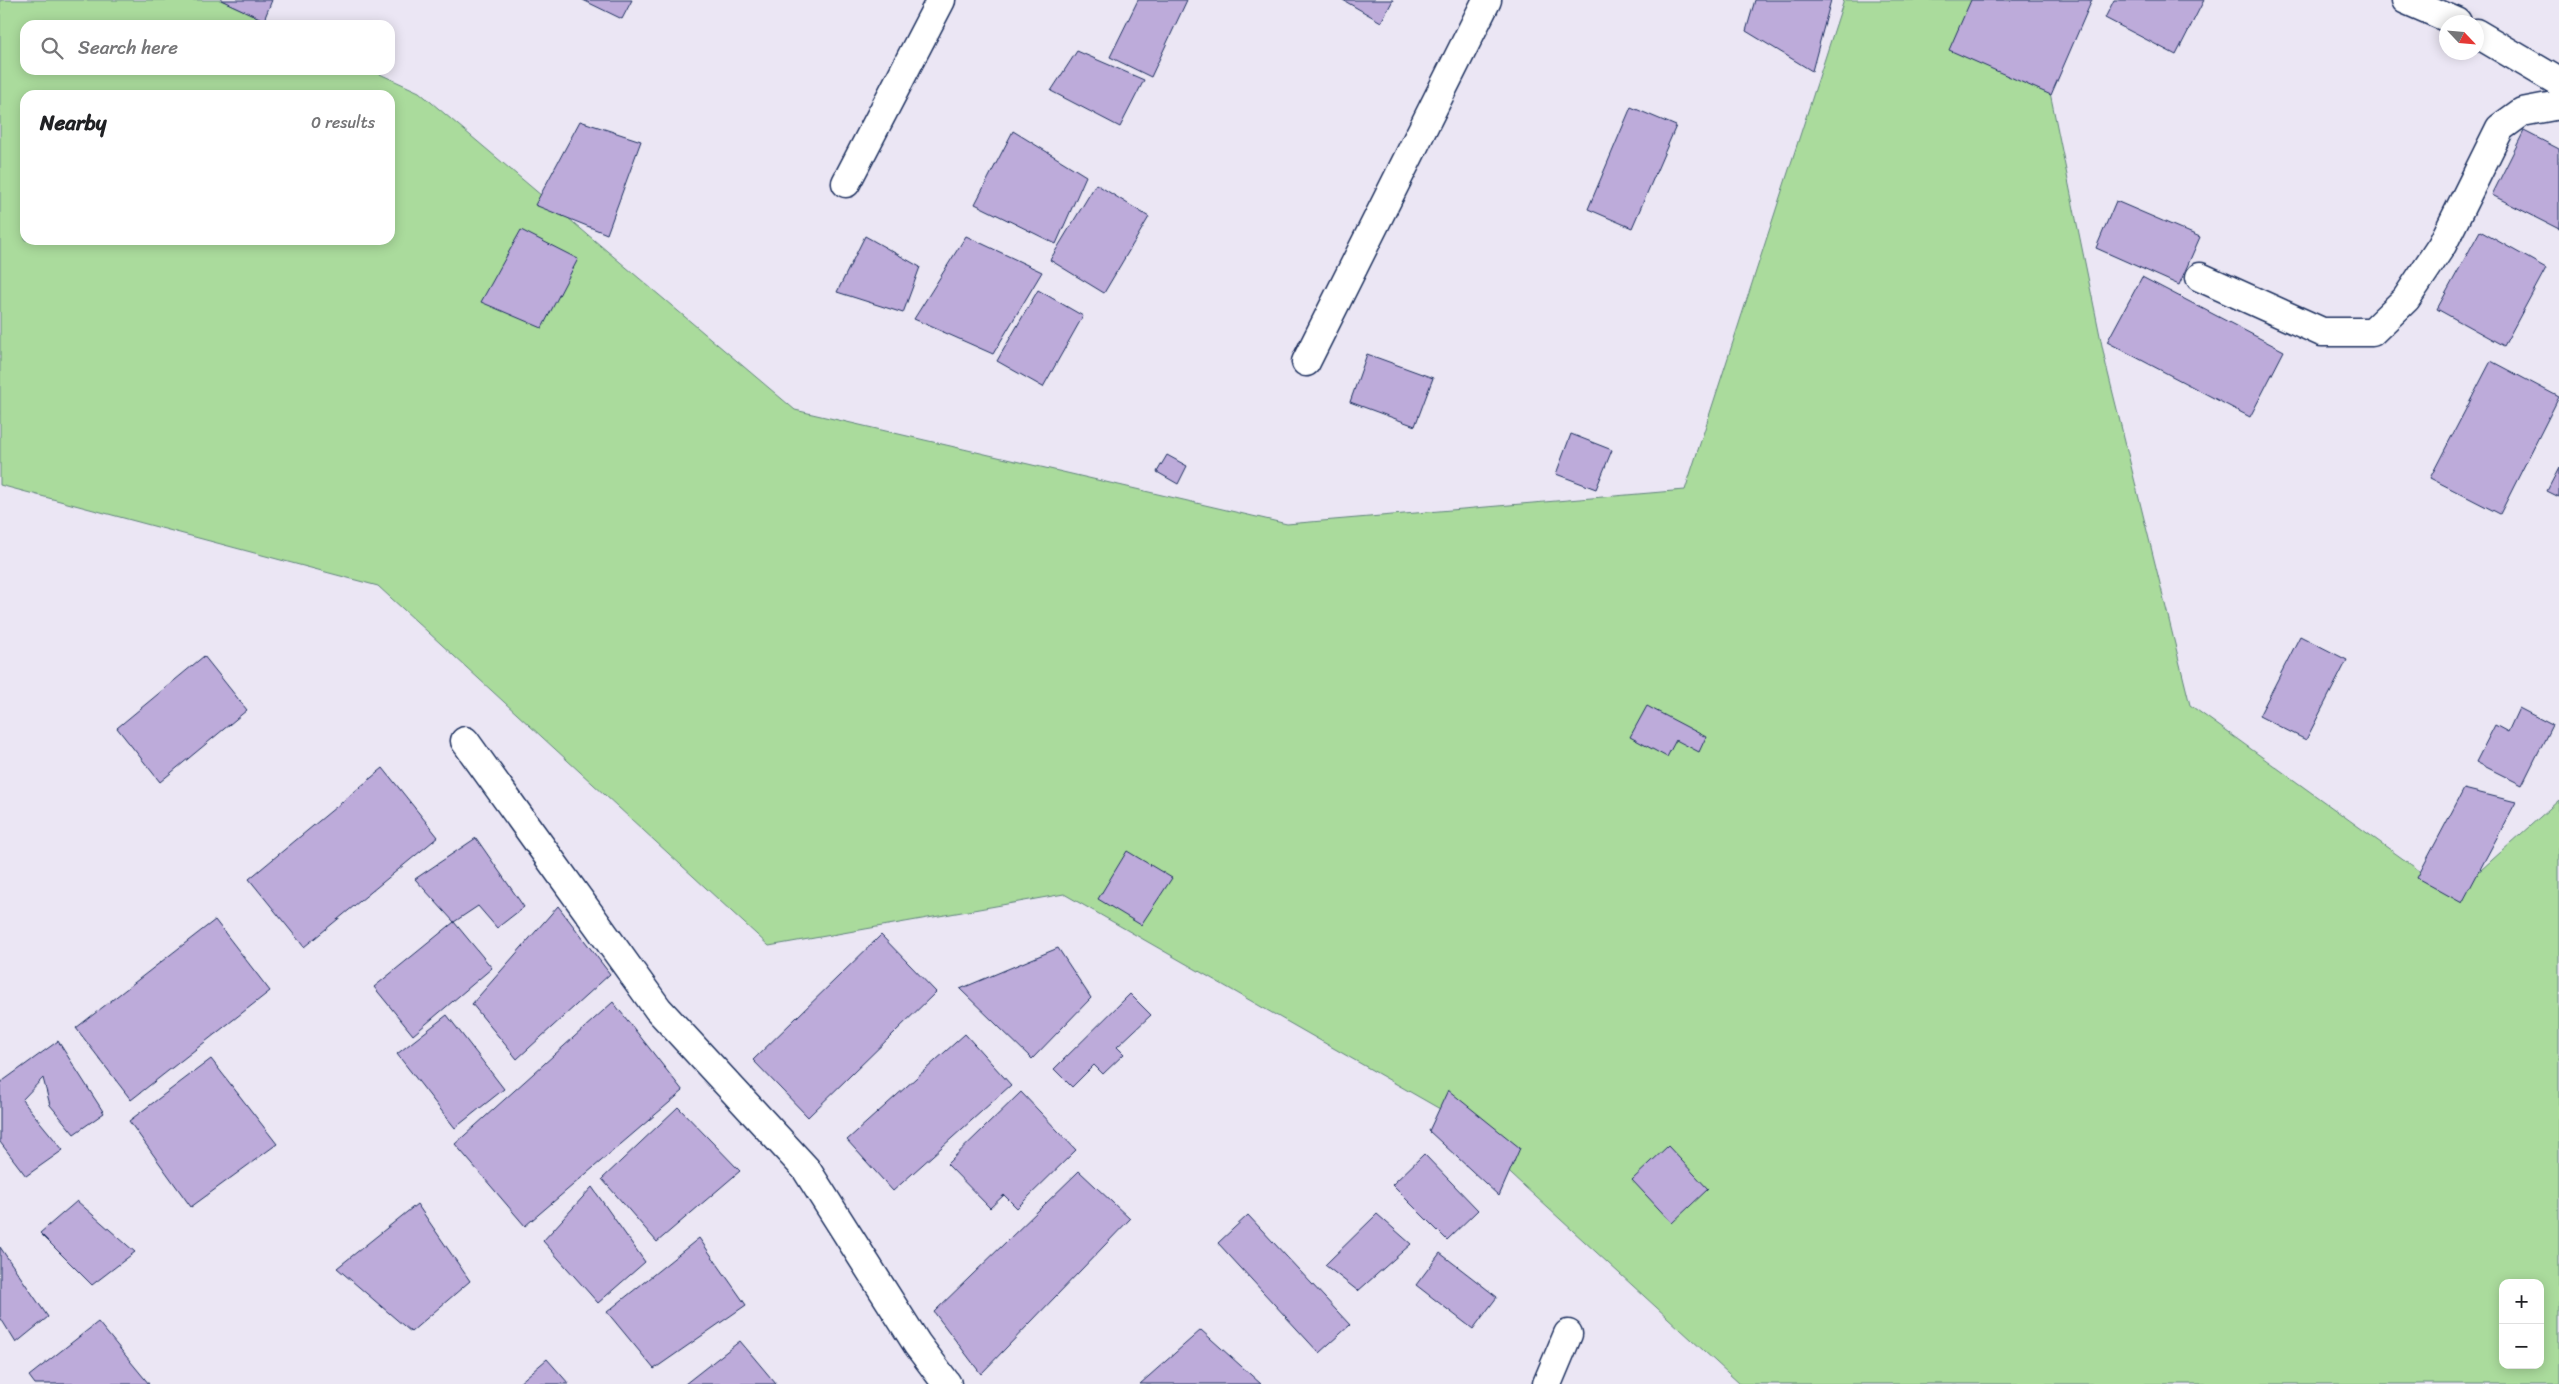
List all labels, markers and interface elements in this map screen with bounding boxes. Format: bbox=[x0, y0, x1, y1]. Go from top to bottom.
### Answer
north arrow bbox=[2439, 15, 2484, 60]
search box bbox=[20, 20, 395, 75]
text: Search here bbox=[78, 31, 178, 64]
icon: search bbox=[38, 34, 66, 62]
text: Nearby bbox=[40, 104, 106, 142]
text: 0 results bbox=[311, 108, 375, 137]
map controls bbox=[2499, 1279, 2544, 1369]
button: + bbox=[2499, 1279, 2544, 1324]
button: − bbox=[2499, 1324, 2544, 1369]

